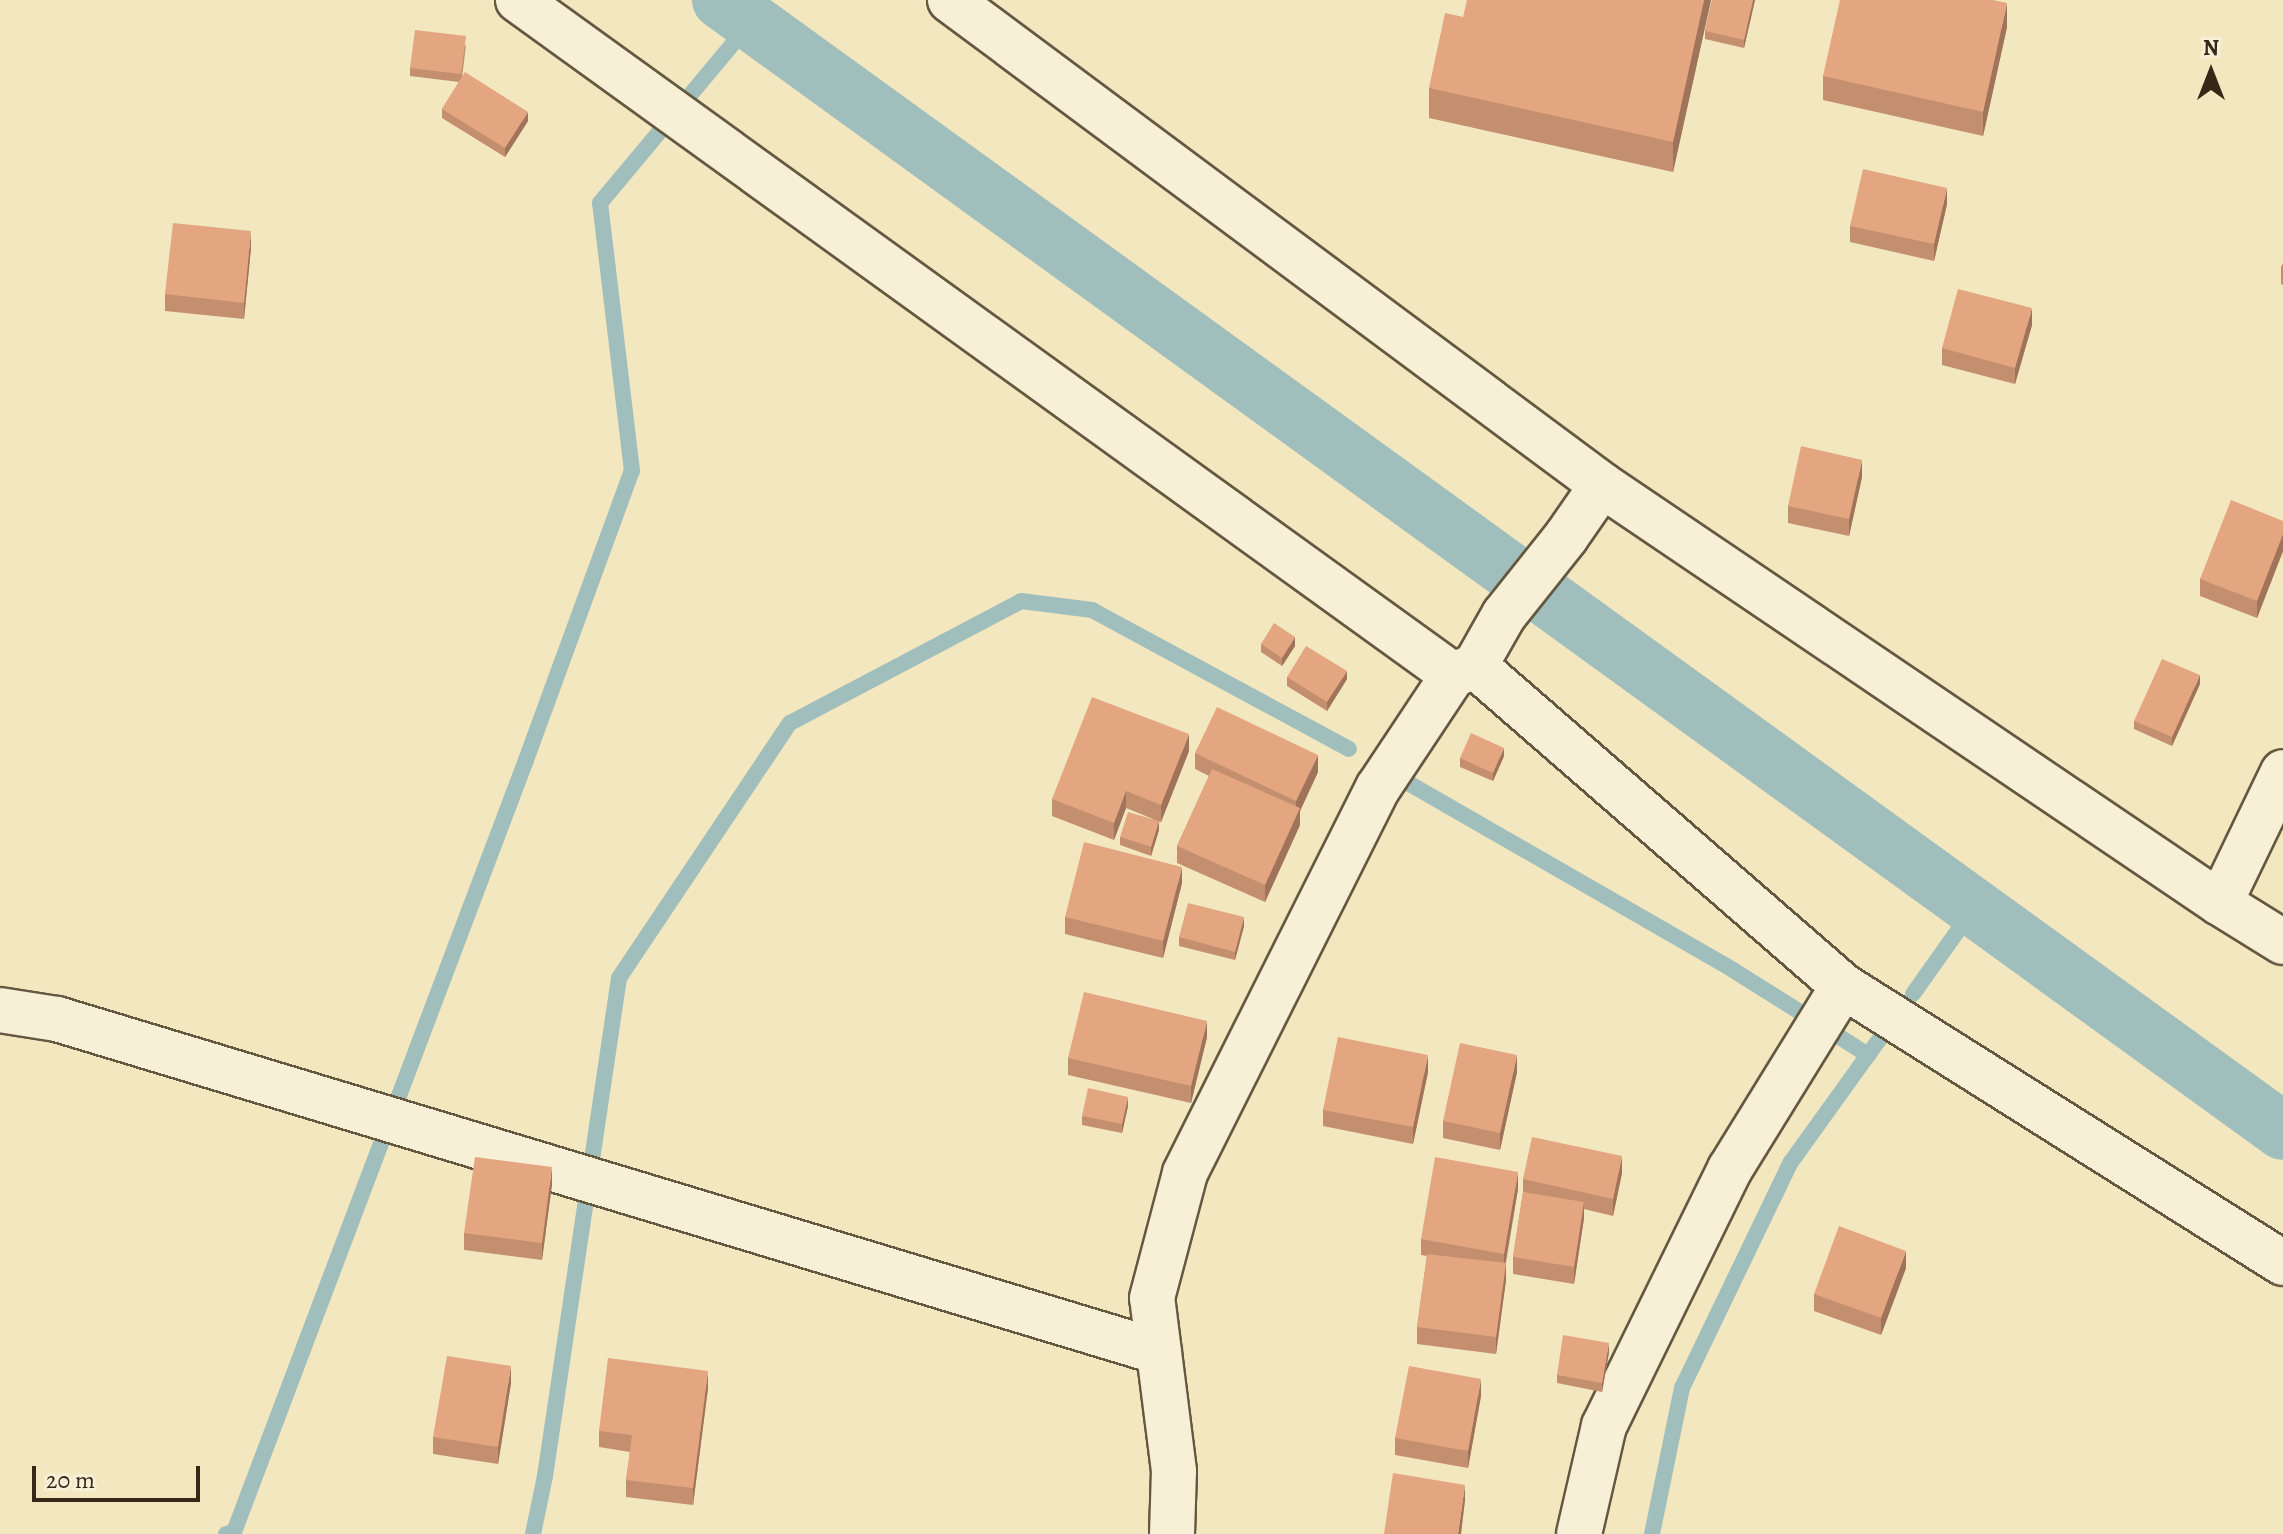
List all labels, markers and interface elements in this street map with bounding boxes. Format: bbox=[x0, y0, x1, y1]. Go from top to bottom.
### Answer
north arrow bbox=[2171, 32, 2251, 112]
text: N bbox=[2203, 33, 2219, 63]
scale bar bbox=[36, 1450, 204, 1500]
text: 20 m bbox=[46, 1464, 95, 1496]

